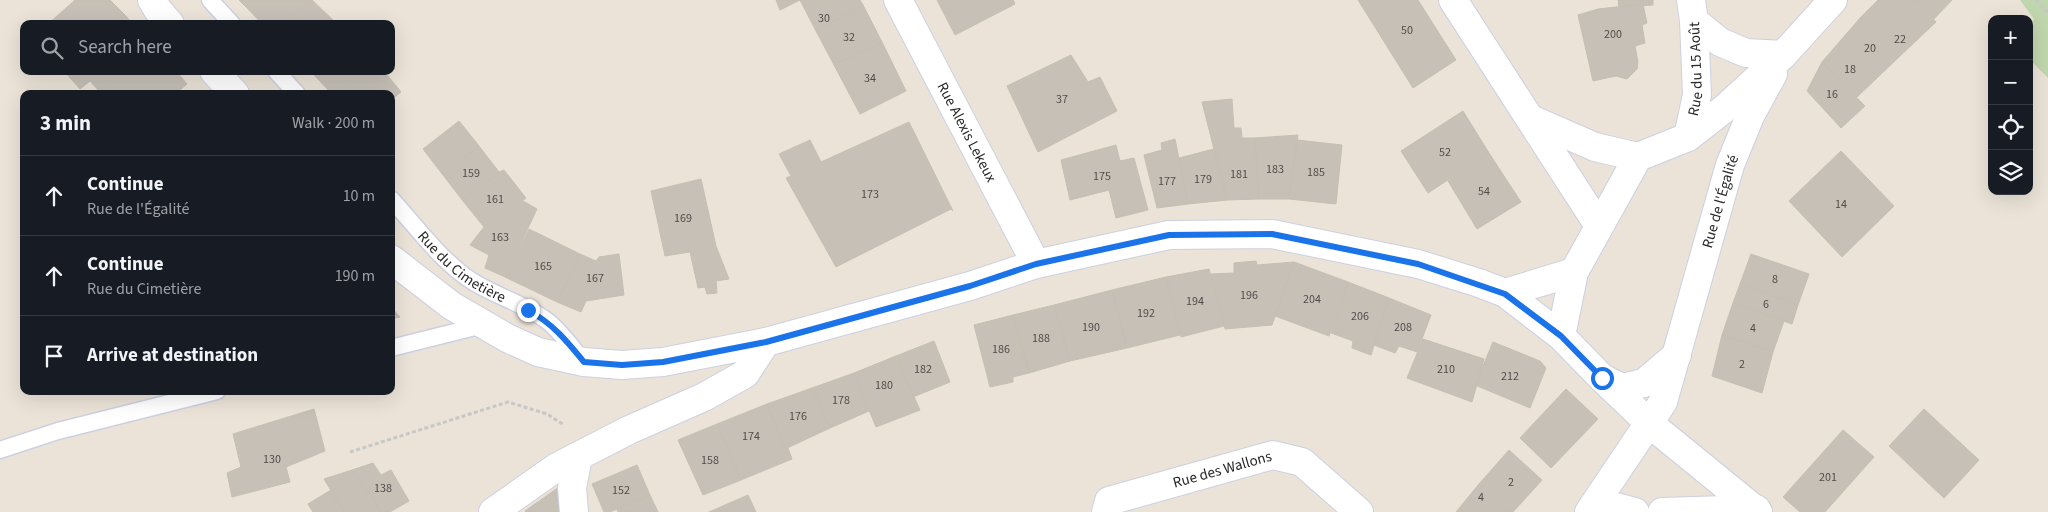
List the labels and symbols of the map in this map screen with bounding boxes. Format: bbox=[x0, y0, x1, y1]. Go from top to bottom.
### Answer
house number: 30 bbox=[818, 10, 830, 27]
street label: Rue du 15 Août bbox=[1683, 21, 1708, 118]
house number: 50 bbox=[1401, 22, 1413, 39]
house number: 200 bbox=[1604, 26, 1622, 43]
house number: 32 bbox=[843, 29, 855, 46]
house number: 22 bbox=[1894, 31, 1906, 48]
house number: 20 bbox=[1864, 40, 1876, 57]
house number: 18 bbox=[1844, 61, 1856, 78]
house number: 34 bbox=[864, 70, 876, 87]
street label: Rue Alexis Lekeux bbox=[932, 79, 1002, 186]
house number: 16 bbox=[1826, 86, 1838, 103]
house number: 37 bbox=[1056, 91, 1068, 108]
house number: 52 bbox=[1439, 144, 1451, 161]
street label: Rue de l'Égalité bbox=[1697, 152, 1744, 251]
house number: 183 bbox=[1266, 161, 1284, 178]
house number: 185 bbox=[1307, 164, 1325, 181]
house number: 159 bbox=[462, 165, 480, 182]
house number: 181 bbox=[1230, 166, 1248, 183]
house number: 175 bbox=[1093, 168, 1111, 185]
house number: 179 bbox=[1194, 171, 1212, 188]
house number: 177 bbox=[1158, 173, 1176, 190]
house number: 54 bbox=[1478, 183, 1490, 200]
house number: 173 bbox=[861, 186, 879, 203]
house number: 161 bbox=[486, 191, 504, 208]
house number: 14 bbox=[1835, 196, 1847, 213]
house number: 169 bbox=[674, 210, 692, 227]
street label: Rue du Cimetière bbox=[412, 227, 509, 308]
house number: 163 bbox=[491, 229, 509, 246]
house number: 165 bbox=[534, 258, 552, 275]
house number: 167 bbox=[586, 270, 604, 287]
house number: 8 bbox=[1772, 271, 1778, 288]
house number: 196 bbox=[1240, 287, 1258, 304]
house number: 204 bbox=[1303, 291, 1321, 308]
house number: 194 bbox=[1186, 293, 1204, 310]
house number: 6 bbox=[1763, 296, 1769, 313]
route end bbox=[517, 299, 540, 322]
house number: 192 bbox=[1137, 305, 1155, 322]
house number: 206 bbox=[1351, 308, 1369, 325]
house number: 190 bbox=[1082, 319, 1100, 336]
house number: 208 bbox=[1394, 319, 1412, 336]
house number: 4 bbox=[1750, 320, 1756, 337]
house number: 188 bbox=[1032, 330, 1050, 347]
house number: 186 bbox=[992, 341, 1010, 358]
house number: 2 bbox=[1739, 356, 1745, 373]
house number: 182 bbox=[914, 361, 932, 378]
house number: 210 bbox=[1437, 361, 1455, 378]
route start bbox=[1591, 367, 1614, 390]
house number: 212 bbox=[1501, 368, 1519, 385]
house number: 180 bbox=[875, 377, 893, 394]
house number: 178 bbox=[832, 392, 850, 409]
house number: 176 bbox=[789, 408, 807, 425]
house number: 174 bbox=[742, 428, 760, 445]
street label: Rue des Wallons bbox=[1171, 446, 1274, 494]
house number: 130 bbox=[263, 451, 281, 468]
house number: 158 bbox=[701, 452, 719, 469]
house number: 201 bbox=[1819, 469, 1837, 486]
house number: 2 bbox=[1508, 474, 1514, 491]
house number: 138 bbox=[374, 480, 392, 497]
house number: 152 bbox=[612, 482, 630, 499]
house number: 4 bbox=[1478, 489, 1484, 506]

